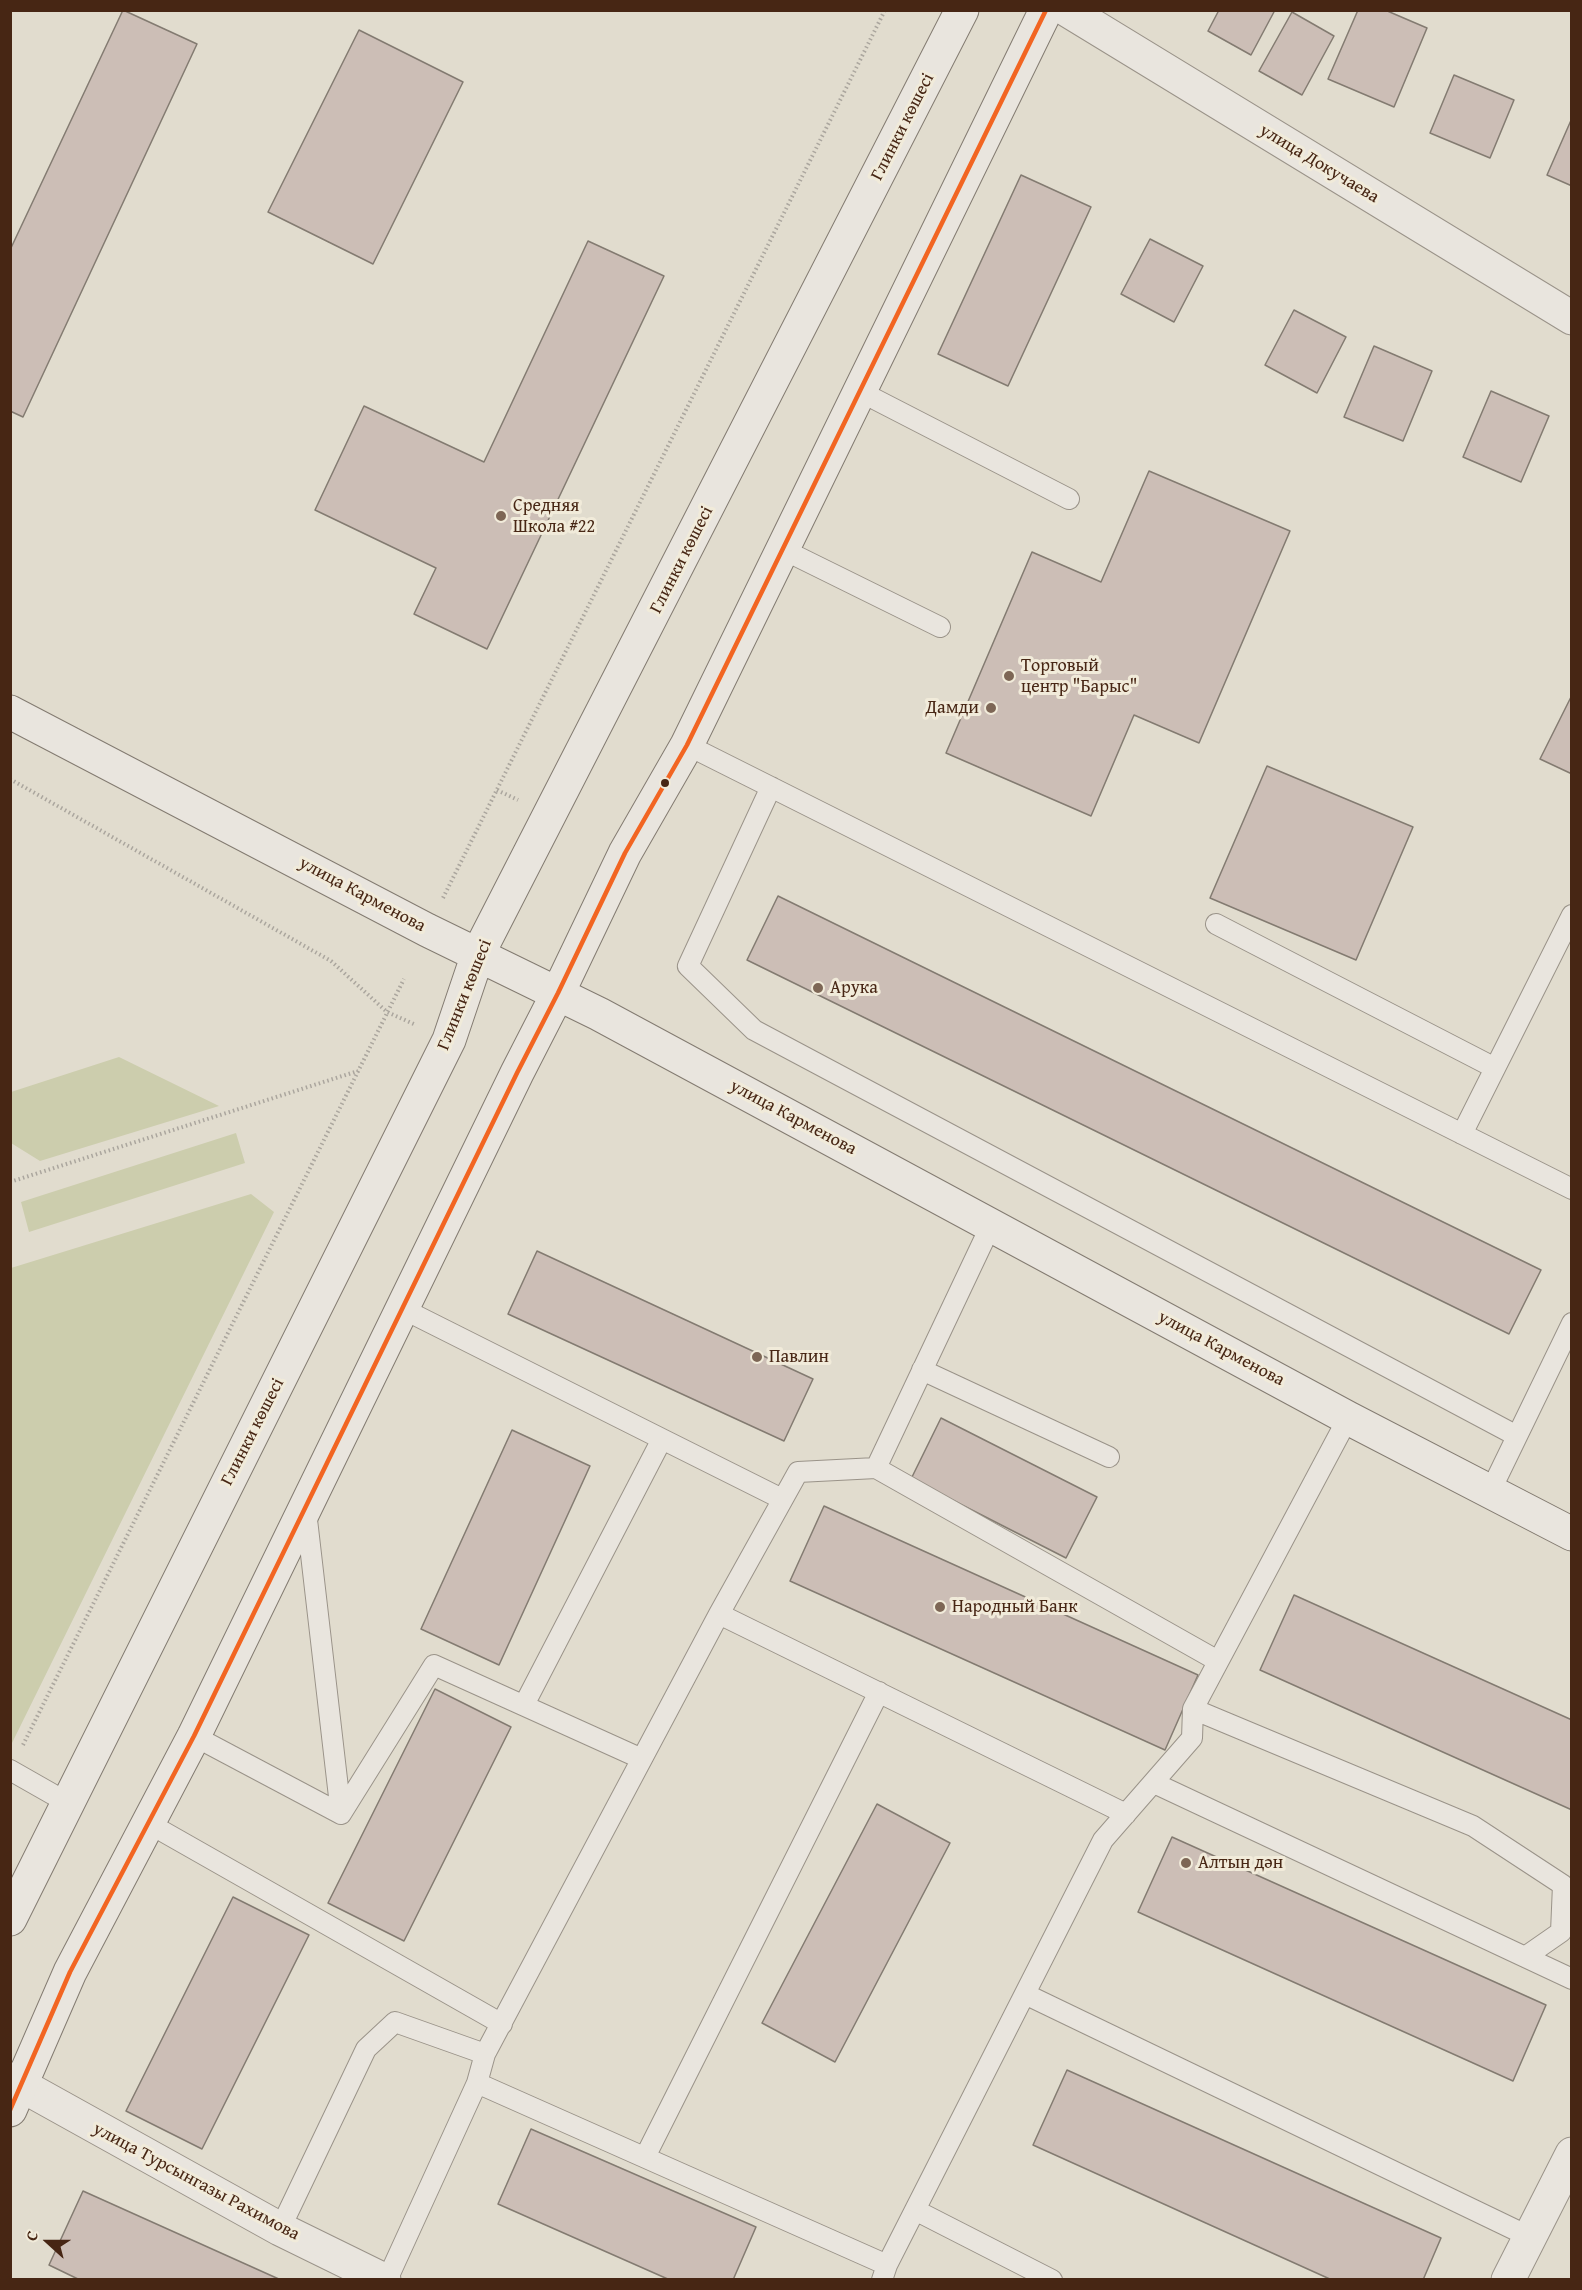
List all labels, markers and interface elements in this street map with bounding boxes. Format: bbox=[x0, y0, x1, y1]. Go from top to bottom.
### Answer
street label: Глинки көшесі bbox=[867, 70, 939, 184]
street label: улица Докучаева bbox=[1255, 120, 1383, 208]
place label: Средняя Школа #22 bbox=[513, 495, 595, 538]
street label: Глинки көшесі bbox=[646, 503, 718, 617]
marker: Средняя Школа #22 bbox=[494, 509, 508, 523]
place label: Торговый центр "Барыс" bbox=[1021, 655, 1137, 698]
marker: Торговый центр "Барыс" bbox=[1002, 669, 1016, 683]
place label: Дамди bbox=[926, 697, 979, 719]
marker: Дамди bbox=[984, 701, 998, 715]
unlabelled marker bbox=[659, 777, 671, 789]
street label: улица Карменова bbox=[295, 853, 429, 937]
street label: Глинки көшесі bbox=[433, 936, 497, 1054]
place label: Арука bbox=[830, 977, 878, 999]
marker: Арука bbox=[811, 981, 825, 995]
street label: улица Карменова bbox=[726, 1076, 860, 1160]
street label: улица Карменова bbox=[1154, 1307, 1288, 1391]
place label: Павлин bbox=[769, 1346, 829, 1368]
marker: Павлин bbox=[750, 1350, 764, 1364]
street label: Глинки көшесі bbox=[217, 1375, 289, 1489]
place label: Народный Банк bbox=[952, 1596, 1078, 1618]
marker: Народный Банк bbox=[933, 1600, 947, 1614]
place label: Алтын дән bbox=[1198, 1852, 1283, 1874]
marker: Алтын дән bbox=[1179, 1856, 1193, 1870]
street label: улица Турсынгазы Рахимова bbox=[89, 2118, 303, 2246]
north arrow bbox=[18, 2212, 78, 2272]
text: С bbox=[18, 2227, 44, 2244]

